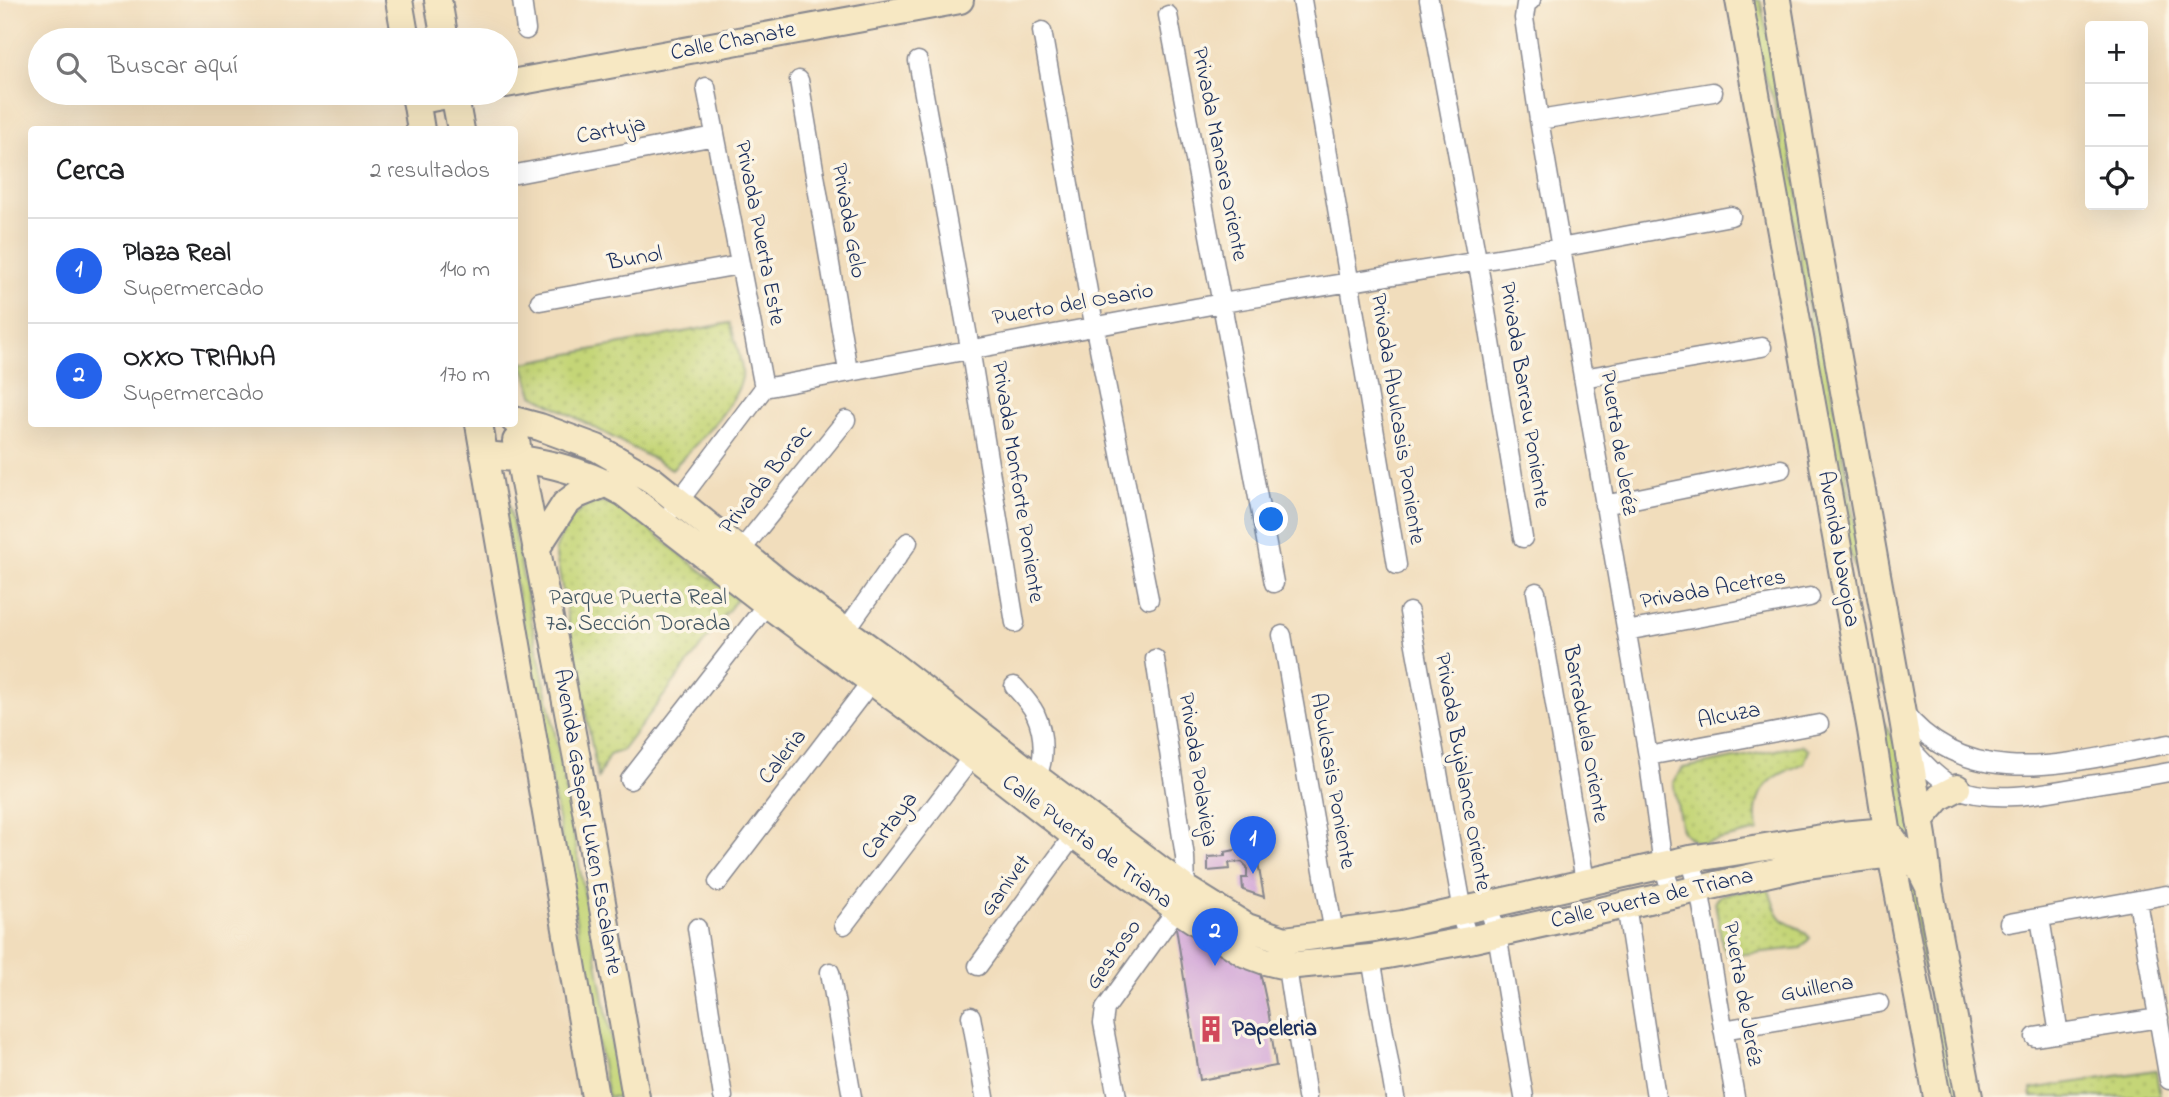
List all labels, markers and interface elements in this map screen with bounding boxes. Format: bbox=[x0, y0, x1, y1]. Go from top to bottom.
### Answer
street label: Calle Chanate bbox=[668, 14, 799, 70]
map controls bbox=[2085, 21, 2148, 210]
button: + bbox=[2085, 21, 2148, 84]
search box bbox=[28, 28, 518, 105]
street label: Privada Manara Oriente bbox=[1182, 44, 1256, 264]
icon: search bbox=[52, 48, 90, 86]
text: Buscar aquí bbox=[108, 48, 238, 86]
button: − bbox=[2085, 84, 2148, 147]
street label: Cartuja bbox=[573, 108, 649, 154]
street label: Privada Puerta Este bbox=[725, 138, 793, 329]
button: locate bbox=[2085, 147, 2148, 210]
text: Cerca bbox=[56, 150, 125, 194]
text: 2 resultados bbox=[370, 155, 490, 188]
street label: Privada Gelo bbox=[822, 161, 874, 281]
text: Plaza Real bbox=[123, 235, 231, 273]
street label: Bunol bbox=[604, 238, 665, 280]
text: 1 bbox=[75, 254, 83, 287]
text: 140 m bbox=[440, 254, 490, 287]
text: Supermercado bbox=[123, 273, 264, 306]
street label: Puerto del Osario bbox=[990, 275, 1156, 335]
street label: Privada Barrau Poniente bbox=[1490, 280, 1558, 511]
street label: Privada Abulcasis Poniente bbox=[1361, 291, 1433, 548]
text: OXXO TRIANA bbox=[123, 340, 275, 378]
text: 2 bbox=[73, 359, 85, 392]
text: 170 m bbox=[440, 359, 490, 392]
street label: Privada Monforte Poniente bbox=[982, 359, 1052, 606]
street label: Puerta de Jeréz bbox=[1590, 368, 1646, 518]
text: Supermercado bbox=[123, 378, 264, 411]
street label: Privada Borac bbox=[711, 417, 821, 542]
street label: Avenida Navojoa bbox=[1808, 468, 1868, 630]
your location bbox=[1254, 502, 1288, 536]
street label: Privada Acetres bbox=[1638, 561, 1788, 619]
park label: Parque Puerta Real 7a. Sección Dorada bbox=[546, 582, 730, 641]
street label: Barraduela Oriente bbox=[1553, 642, 1617, 826]
street label: Privada Bujalance Oriente bbox=[1425, 650, 1499, 894]
street label: Avenida Gaspar Luken Escalante bbox=[544, 666, 630, 978]
street label: Abulcasis Poniente bbox=[1300, 690, 1364, 872]
street label: Privada Polavieja bbox=[1169, 691, 1225, 849]
street label: Alcuza bbox=[1695, 694, 1763, 738]
street label: Caleria bbox=[751, 722, 815, 792]
street label: Calle Puerta de Triana bbox=[994, 767, 1180, 917]
street label: Cartaya bbox=[853, 785, 928, 868]
pin: 1 bbox=[1230, 816, 1276, 874]
street label: Ganivet bbox=[972, 848, 1040, 924]
street label: Calle Puerta de Triana bbox=[1548, 860, 1756, 938]
pin: 2 bbox=[1192, 908, 1238, 966]
street label: Gestoso bbox=[1078, 913, 1150, 997]
street label: Puerta de Jeréz bbox=[1713, 919, 1771, 1069]
street label: Guillena bbox=[1778, 966, 1856, 1012]
place label: Papeleria bbox=[1232, 1013, 1317, 1046]
building icon: Papeleria bbox=[1196, 1014, 1226, 1044]

